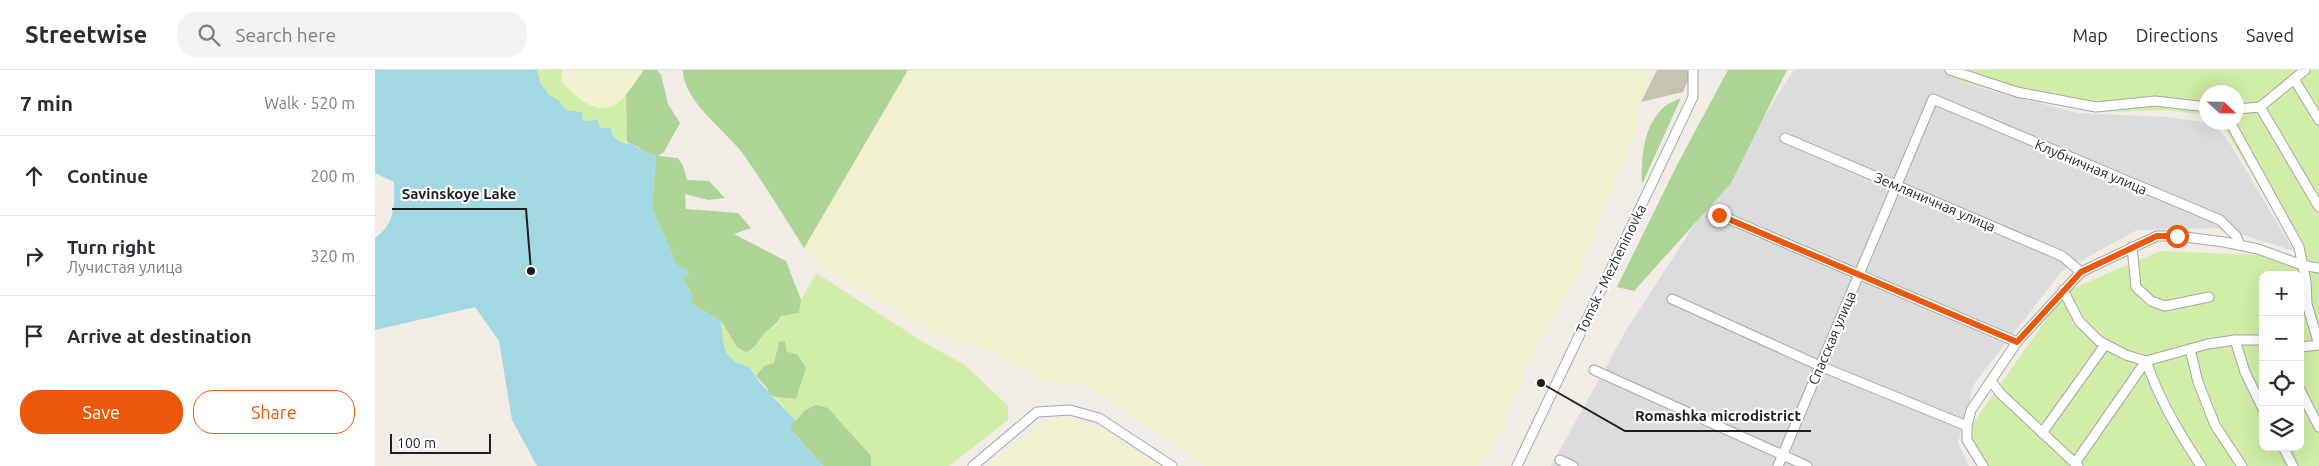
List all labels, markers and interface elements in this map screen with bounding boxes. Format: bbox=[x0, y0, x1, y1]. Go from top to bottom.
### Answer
search box bbox=[177, 12, 527, 57]
text: Streetwise bbox=[25, 21, 147, 48]
icon: search bbox=[195, 21, 223, 49]
text: Search here bbox=[235, 24, 336, 46]
text: Map bbox=[2072, 25, 2108, 45]
text: Directions bbox=[2136, 25, 2218, 45]
text: Saved bbox=[2246, 25, 2294, 45]
north arrow bbox=[2199, 85, 2244, 130]
text: 7 min bbox=[20, 91, 73, 115]
text: Walk · 520 m bbox=[264, 94, 355, 112]
street label: Клубничная улица bbox=[2033, 136, 2149, 198]
icon: ahead bbox=[20, 162, 48, 190]
text: Continue bbox=[67, 165, 148, 187]
text: 200 m bbox=[310, 167, 355, 185]
street label: Земляничная улица bbox=[1872, 169, 1998, 235]
callout: Savinskoye Lake bbox=[392, 179, 526, 209]
text: Savinskoye Lake bbox=[402, 185, 516, 202]
street label: Tomsk - Mezheninovka bbox=[1573, 202, 1649, 336]
route end bbox=[1708, 204, 1731, 227]
route start bbox=[2166, 225, 2189, 248]
text: Turn right bbox=[67, 236, 155, 258]
icon: right bbox=[20, 242, 48, 270]
text: 320 m bbox=[310, 247, 355, 265]
text: Лучистая улица bbox=[67, 258, 183, 276]
map controls bbox=[2259, 271, 2304, 451]
button: + bbox=[2259, 271, 2304, 316]
street label: Спасская улица bbox=[1805, 289, 1859, 387]
button: − bbox=[2259, 316, 2304, 361]
icon: arrive bbox=[20, 322, 48, 350]
text: Arrive at destination bbox=[67, 325, 252, 347]
button: locate bbox=[2259, 361, 2304, 406]
button: Save bbox=[20, 390, 183, 434]
button: Share bbox=[193, 390, 355, 434]
callout: Romashka microdistrict bbox=[1625, 401, 1811, 431]
button: layers bbox=[2259, 406, 2304, 451]
text: Romashka microdistrict bbox=[1635, 407, 1801, 424]
scale bar bbox=[390, 431, 491, 454]
text: 100 m bbox=[397, 435, 436, 451]

